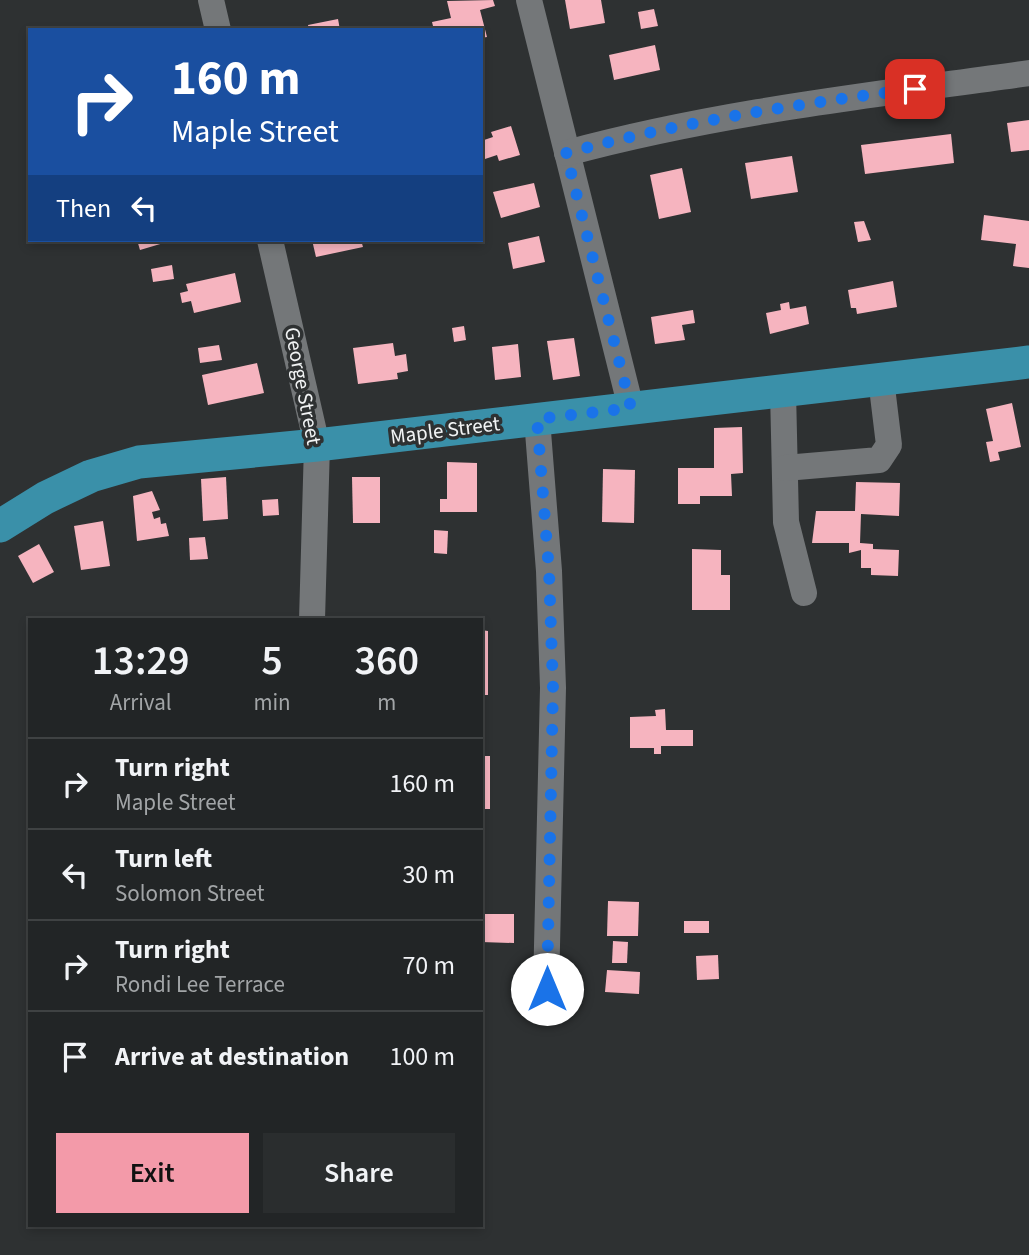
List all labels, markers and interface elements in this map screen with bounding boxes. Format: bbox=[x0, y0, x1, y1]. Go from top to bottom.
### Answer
text: 160 m bbox=[171, 44, 300, 114]
icon: right bbox=[56, 56, 147, 147]
pin bbox=[885, 59, 945, 119]
icon: arrive bbox=[896, 70, 934, 108]
text: Maple Street bbox=[171, 109, 339, 155]
icon: left bbox=[125, 189, 163, 227]
text: Then bbox=[56, 190, 111, 227]
street label: George Street bbox=[277, 325, 329, 447]
street label: Maple Street bbox=[389, 408, 501, 452]
text: 13:29 bbox=[92, 631, 190, 691]
text: 5 bbox=[261, 631, 283, 691]
text: 360 bbox=[355, 631, 419, 691]
text: Arrival bbox=[110, 686, 172, 719]
text: min bbox=[253, 686, 291, 719]
text: m bbox=[377, 686, 396, 719]
text: Turn right bbox=[115, 749, 230, 786]
icon: right bbox=[56, 765, 94, 803]
text: 160 m bbox=[389, 765, 455, 802]
text: Maple Street bbox=[115, 786, 236, 819]
text: Turn left bbox=[115, 840, 212, 877]
icon: left bbox=[56, 856, 94, 894]
text: 30 m bbox=[402, 856, 455, 893]
text: Solomon Street bbox=[115, 877, 264, 910]
text: Turn right bbox=[115, 931, 230, 968]
icon: right bbox=[56, 947, 94, 985]
text: 70 m bbox=[402, 947, 455, 984]
position arrow bbox=[510, 952, 584, 1026]
text: Rondi Lee Terrace bbox=[115, 968, 285, 1001]
icon: arrive bbox=[56, 1038, 94, 1076]
text: Arrive at destination bbox=[115, 1038, 349, 1075]
text: 100 m bbox=[389, 1038, 455, 1075]
button: Exit bbox=[56, 1133, 249, 1213]
button: Share bbox=[263, 1133, 455, 1213]

